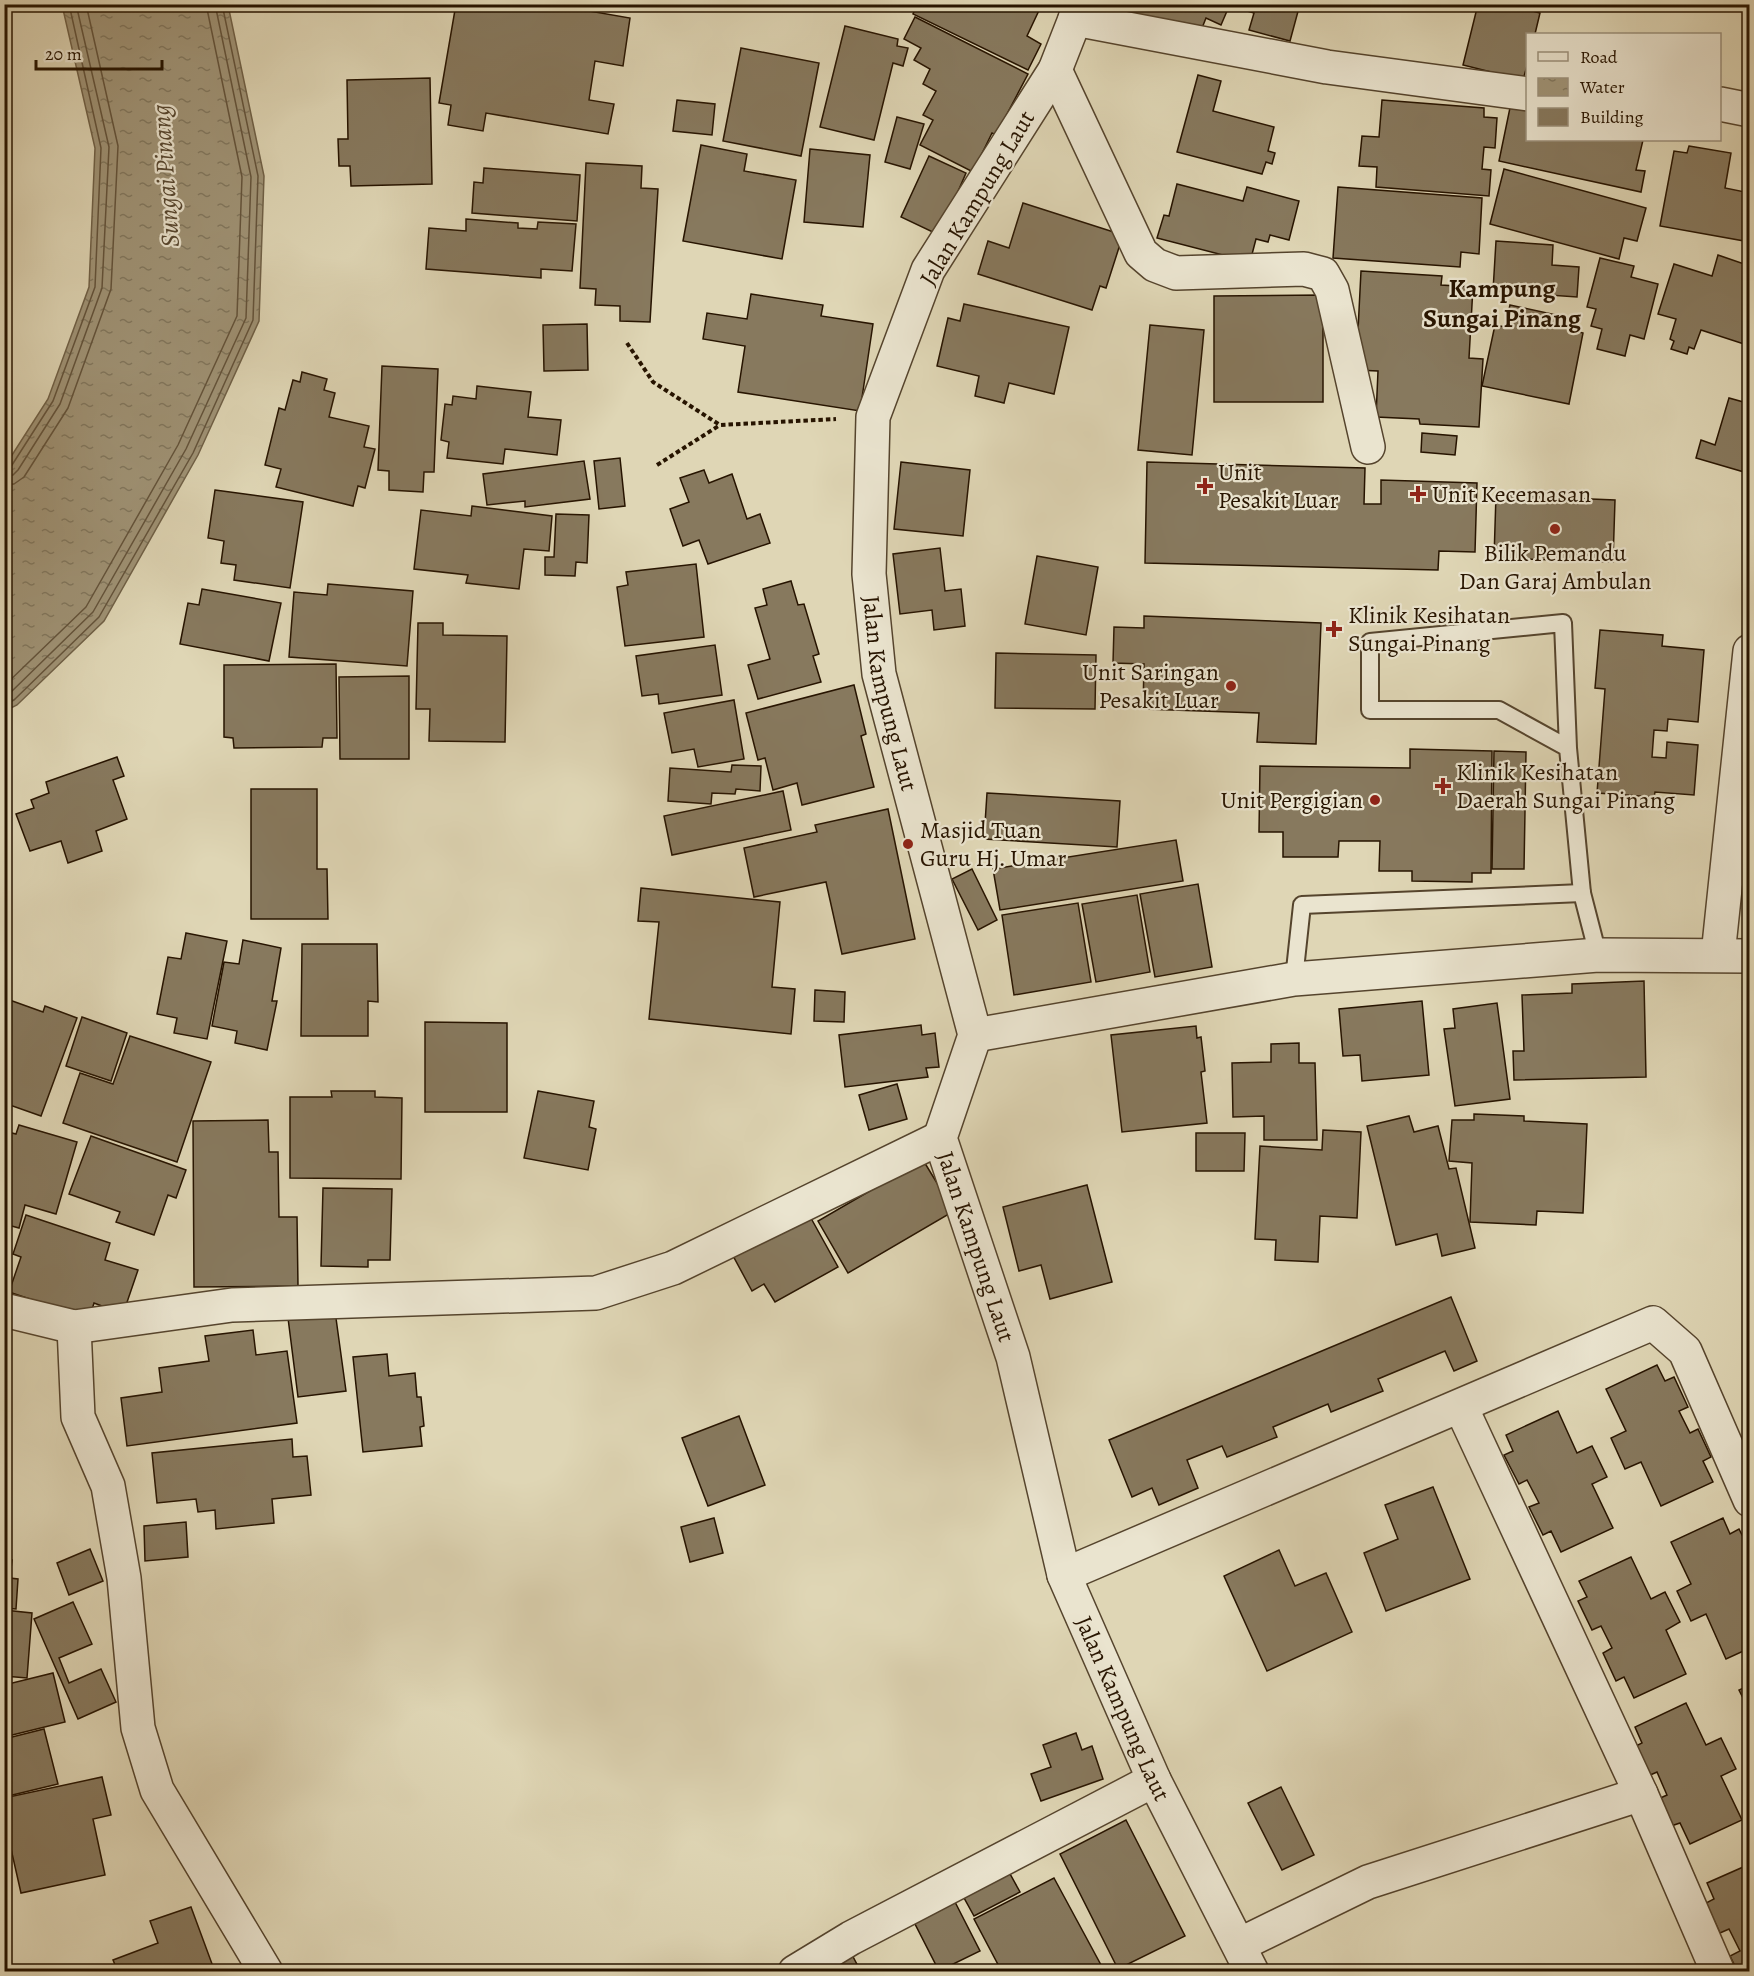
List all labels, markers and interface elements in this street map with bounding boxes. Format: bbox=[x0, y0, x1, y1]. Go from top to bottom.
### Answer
scale bar bbox=[36, 33, 162, 71]
legend bbox=[1526, 33, 1721, 141]
text: 20 m bbox=[45, 42, 82, 66]
text: Road bbox=[1580, 45, 1618, 69]
text: Water bbox=[1579, 75, 1625, 99]
water label: Sungai Pinang bbox=[143, 103, 188, 249]
street label: Jalan Kampung Laut bbox=[912, 104, 1042, 292]
text: Building bbox=[1580, 105, 1644, 129]
district label: Kampung Sungai Pinang bbox=[1423, 271, 1582, 336]
place label: Unit Pesakit Luar bbox=[1218, 456, 1339, 516]
marker: Unit Pesakit Luar bbox=[1196, 477, 1214, 495]
place label: Unit Kecemasan bbox=[1432, 478, 1591, 510]
marker: Unit Kecemasan bbox=[1409, 485, 1427, 503]
marker: Bilik Pemandu Dan Garaj Ambulan bbox=[1548, 522, 1562, 536]
place label: Bilik Pemandu Dan Garaj Ambulan bbox=[1459, 537, 1651, 597]
street label: Jalan Kampung Laut bbox=[855, 594, 925, 795]
place label: Klinik Kesihatan Sungai Pinang bbox=[1348, 599, 1510, 659]
marker: Klinik Kesihatan Sungai Pinang bbox=[1325, 620, 1343, 638]
place label: Unit Saringan Pesakit Luar bbox=[1082, 656, 1219, 716]
marker: Unit Saringan Pesakit Luar bbox=[1224, 679, 1238, 693]
place label: Klinik Kesihatan Daerah Sungai Pinang bbox=[1456, 756, 1675, 816]
marker: Klinik Kesihatan Daerah Sungai Pinang bbox=[1434, 777, 1452, 795]
place label: Unit Pergigian bbox=[1221, 784, 1363, 816]
marker: Unit Pergigian bbox=[1368, 793, 1382, 807]
place label: Masjid Tuan Guru Hj. Umar bbox=[920, 814, 1066, 874]
marker: Masjid Tuan Guru Hj. Umar bbox=[901, 837, 915, 851]
street label: Jalan Kampung Laut bbox=[930, 1147, 1023, 1346]
street label: Jalan Kampung Laut bbox=[1068, 1611, 1178, 1806]

